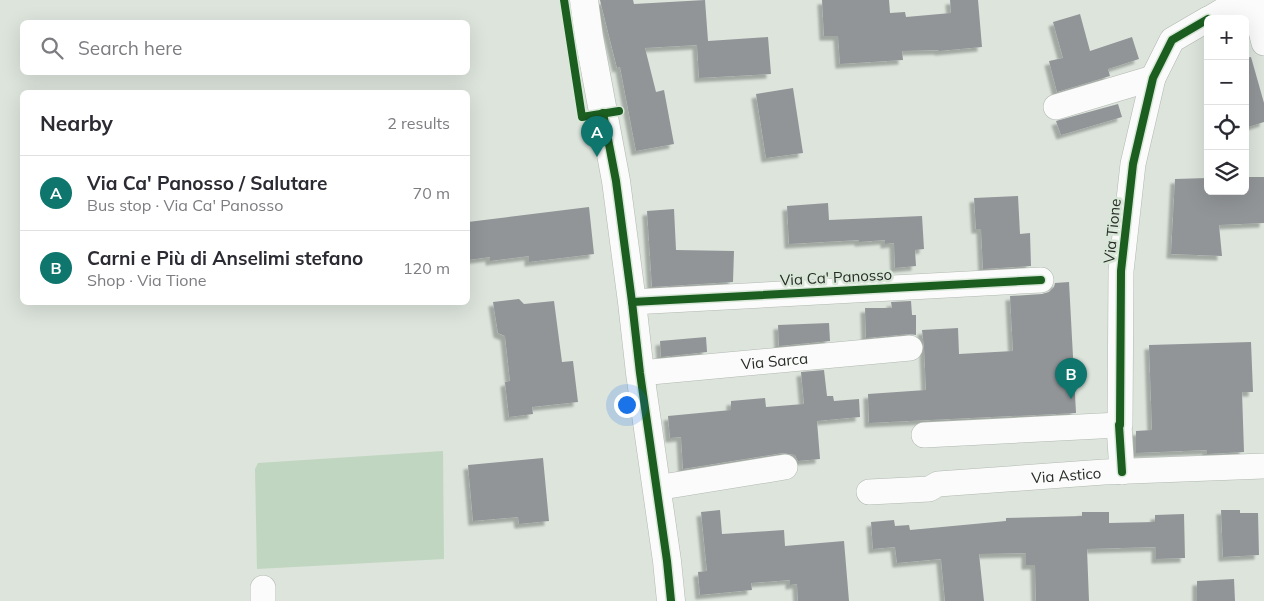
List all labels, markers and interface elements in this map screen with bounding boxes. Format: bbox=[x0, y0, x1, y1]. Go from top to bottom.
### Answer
map controls bbox=[1204, 15, 1249, 195]
button: + bbox=[1204, 15, 1249, 60]
search box bbox=[20, 20, 470, 75]
icon: search bbox=[38, 34, 66, 62]
text: Search here bbox=[78, 36, 182, 60]
button: − bbox=[1204, 60, 1249, 105]
button: locate bbox=[1204, 105, 1249, 150]
text: Nearby bbox=[40, 110, 113, 136]
text: 2 results bbox=[387, 113, 450, 133]
pin: A bbox=[581, 116, 613, 157]
button: layers bbox=[1204, 150, 1249, 195]
text: Via Ca' Panosso / Salutare bbox=[87, 171, 327, 195]
text: A bbox=[50, 183, 62, 203]
text: 70 m bbox=[413, 183, 450, 203]
text: Bus stop · Via Ca' Panosso bbox=[87, 195, 283, 215]
street label: Via Tione bbox=[1099, 198, 1125, 264]
text: Carni e Più di Anselimi stefano bbox=[87, 246, 363, 270]
text: B bbox=[50, 258, 62, 278]
text: 120 m bbox=[403, 258, 450, 278]
street label: Via Ca' Panosso bbox=[779, 265, 893, 289]
text: Shop · Via Tione bbox=[87, 270, 207, 290]
street label: Via Sarca bbox=[740, 348, 809, 373]
pin: B bbox=[1055, 358, 1087, 399]
your location bbox=[614, 392, 640, 418]
street label: Via Astico bbox=[1031, 463, 1102, 487]

